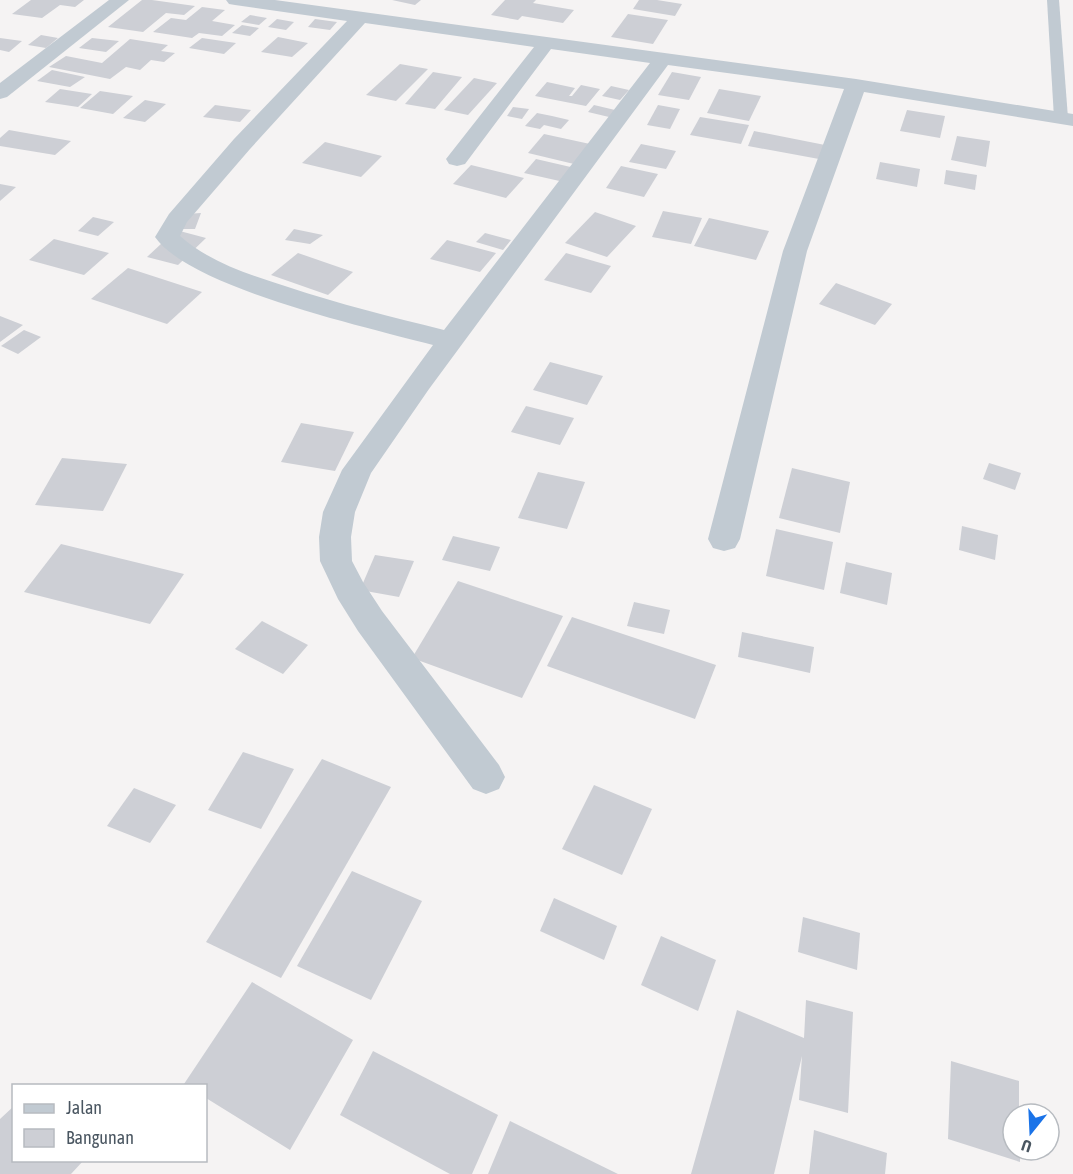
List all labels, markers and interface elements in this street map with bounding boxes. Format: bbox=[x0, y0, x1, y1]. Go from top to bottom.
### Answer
legend bbox=[12, 1084, 207, 1162]
text: Jalan bbox=[66, 1097, 102, 1118]
north arrow bbox=[1001, 1102, 1061, 1162]
text: Bangunan bbox=[66, 1127, 134, 1148]
text: U bbox=[1019, 1136, 1034, 1156]

